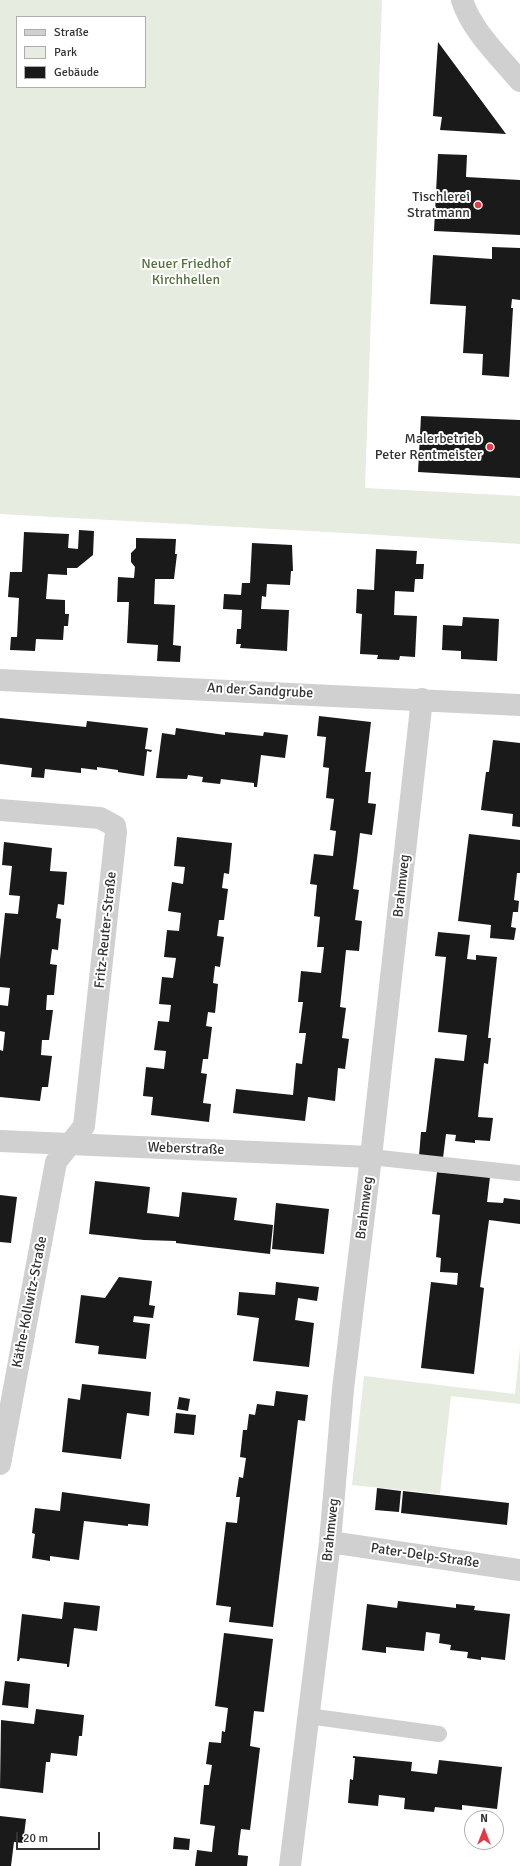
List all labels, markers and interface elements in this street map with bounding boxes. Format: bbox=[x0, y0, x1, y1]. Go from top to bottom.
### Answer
legend bbox=[16, 16, 146, 88]
text: Straße bbox=[54, 25, 89, 40]
text: Park bbox=[54, 45, 77, 60]
text: Gebäude bbox=[54, 65, 99, 80]
place label: Tischlerei Stratmann bbox=[407, 189, 470, 222]
marker: Tischlerei Stratmann bbox=[473, 200, 483, 210]
park label: Neuer Friedhof Kirchhellen bbox=[141, 256, 231, 288]
place label: Malerbetrieb Peter Rentmeister bbox=[375, 431, 482, 464]
marker: Malerbetrieb Peter Rentmeister bbox=[485, 442, 495, 452]
street label: An der Sandgrube bbox=[206, 680, 314, 702]
street label: Brahmweg bbox=[390, 854, 414, 918]
street label: Fritz-Reuter-Straße bbox=[92, 871, 120, 989]
street label: Weberstraße bbox=[147, 1139, 225, 1159]
street label: Brahmweg bbox=[353, 1176, 377, 1240]
street label: Käthe-Kollwitz-Straße bbox=[9, 1235, 51, 1369]
street label: Brahmweg bbox=[319, 1498, 343, 1562]
street label: Pater-Delp-Straße bbox=[370, 1540, 480, 1572]
north arrow bbox=[464, 1810, 504, 1850]
text: N bbox=[480, 1812, 488, 1825]
scale bar bbox=[18, 1824, 102, 1850]
text: 20 m bbox=[23, 1831, 48, 1846]

